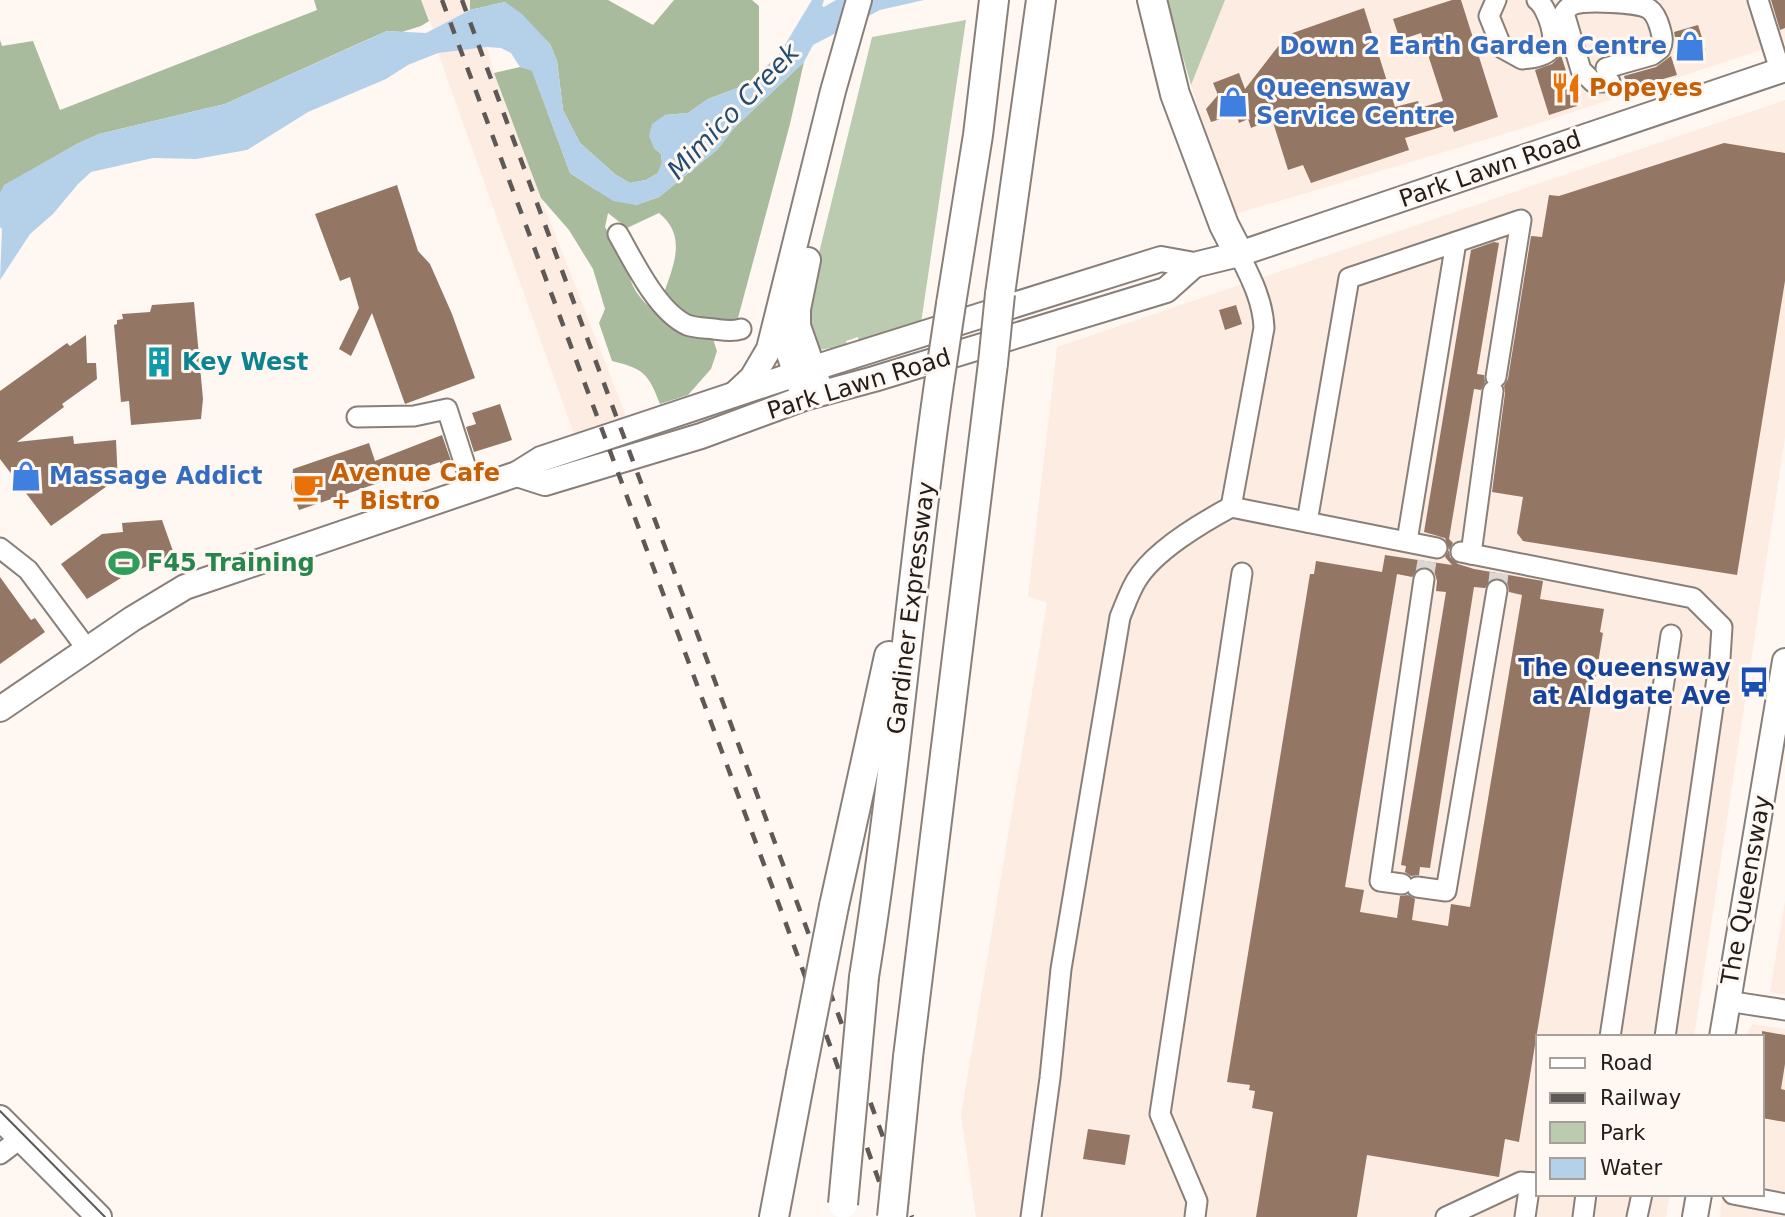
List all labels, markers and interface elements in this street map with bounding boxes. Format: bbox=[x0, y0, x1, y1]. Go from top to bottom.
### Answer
shop icon: Down 2 Earth Garden Centre bbox=[1673, 29, 1707, 63]
place label: Down 2 Earth Garden Centre bbox=[1279, 32, 1667, 60]
water label: Mimico Creek bbox=[661, 36, 806, 185]
restaurant icon: Popeyes bbox=[1549, 71, 1583, 105]
place label: Queensway Service Centre bbox=[1256, 74, 1455, 130]
place label: Popeyes bbox=[1589, 74, 1703, 102]
shop icon: Queensway Service Centre bbox=[1216, 85, 1250, 119]
street label: Park Lawn Road bbox=[1395, 125, 1585, 213]
street label: Park Lawn Road bbox=[764, 343, 954, 425]
building icon: Key West bbox=[142, 345, 176, 379]
place label: Key West bbox=[182, 348, 308, 376]
shop icon: Massage Addict bbox=[9, 459, 43, 493]
place label: Avenue Cafe + Bistro bbox=[331, 459, 500, 515]
place label: Massage Addict bbox=[49, 462, 263, 490]
cafe icon: Avenue Cafe + Bistro bbox=[291, 470, 325, 504]
street label: Gardiner Expressway bbox=[882, 480, 940, 736]
sports icon: F45 Training bbox=[107, 546, 141, 580]
place label: F45 Training bbox=[147, 549, 315, 577]
place label: The Queensway at Aldgate Ave bbox=[1518, 654, 1731, 710]
bus stop icon: The Queensway at Aldgate Ave bbox=[1737, 665, 1771, 699]
street label: The Queensway bbox=[1715, 793, 1776, 988]
legend bbox=[1536, 1035, 1764, 1196]
text: Road bbox=[1600, 1051, 1653, 1075]
text: Railway bbox=[1600, 1086, 1681, 1110]
text: Park bbox=[1600, 1121, 1646, 1145]
text: Water bbox=[1600, 1156, 1662, 1180]

